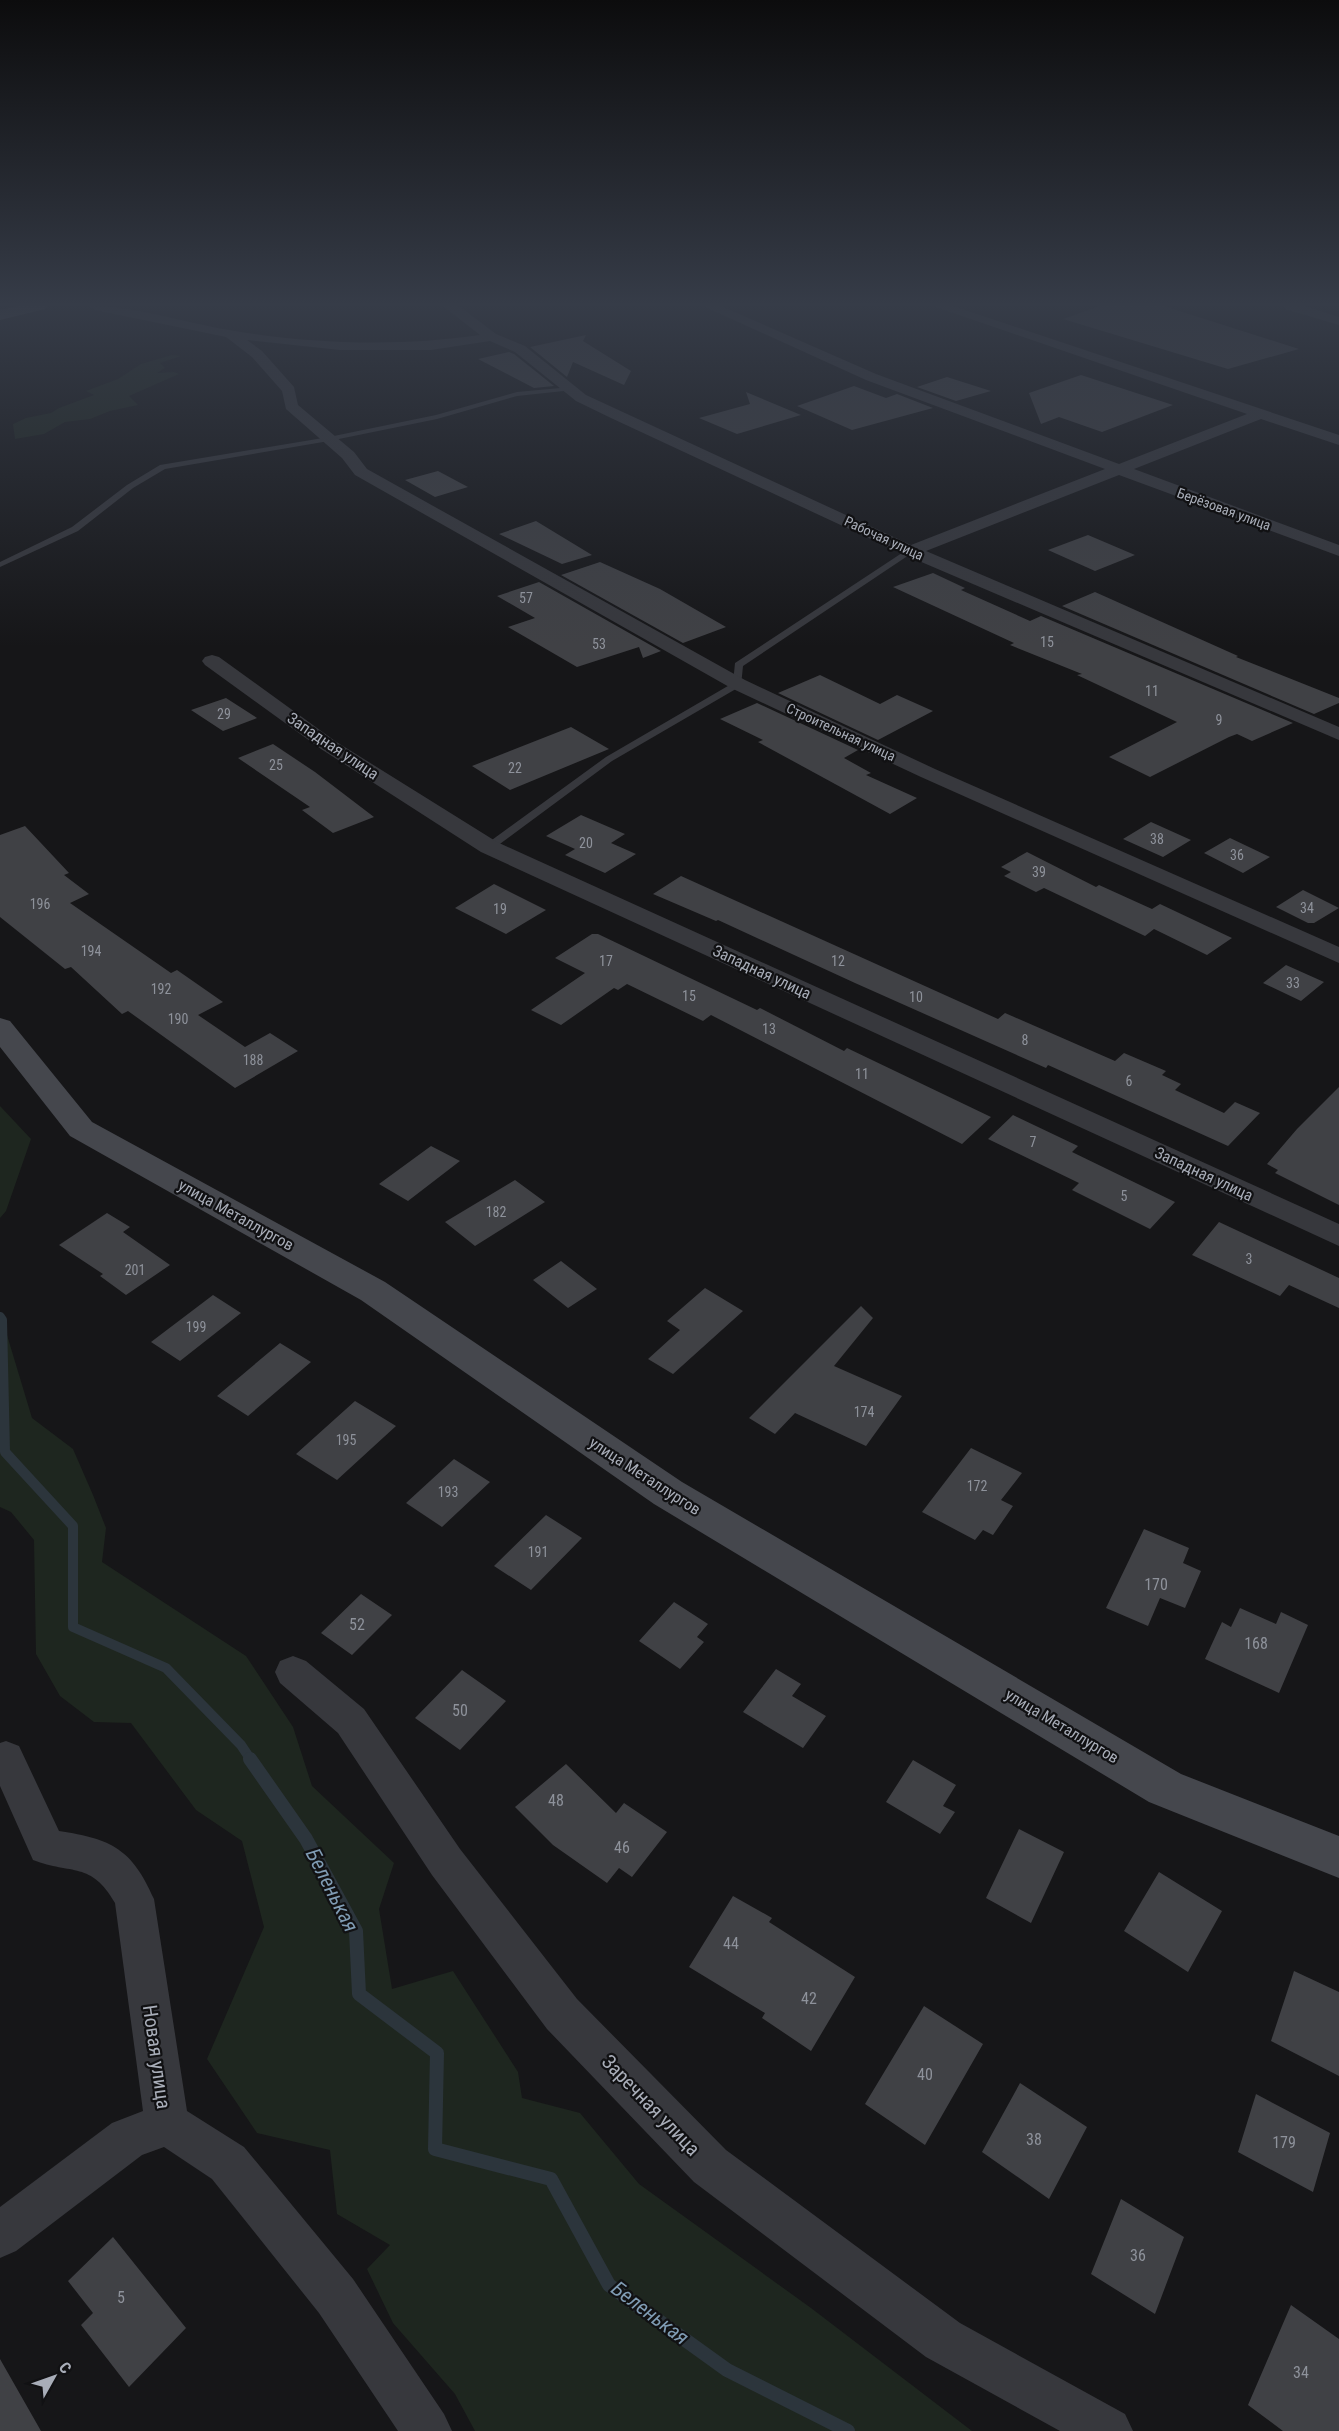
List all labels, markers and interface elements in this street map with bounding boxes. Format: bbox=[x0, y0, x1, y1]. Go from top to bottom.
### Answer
street label: Берёзовая улица bbox=[1175, 485, 1273, 533]
street label: Рабочая улица bbox=[842, 513, 926, 563]
house number: 57 bbox=[519, 590, 533, 606]
house number: 15 bbox=[1040, 634, 1054, 650]
house number: 53 bbox=[592, 636, 606, 652]
house number: 11 bbox=[1145, 683, 1159, 699]
street label: Строительная улица bbox=[784, 700, 898, 764]
house number: 29 bbox=[217, 706, 231, 722]
street label: Западная улица bbox=[284, 708, 382, 784]
house number: 9 bbox=[1216, 712, 1222, 728]
house number: 25 bbox=[269, 757, 283, 773]
house number: 22 bbox=[508, 760, 522, 776]
house number: 38 bbox=[1150, 831, 1164, 847]
house number: 20 bbox=[579, 835, 593, 851]
house number: 36 bbox=[1230, 847, 1244, 863]
house number: 39 bbox=[1032, 864, 1046, 880]
house number: 196 bbox=[30, 896, 50, 912]
house number: 34 bbox=[1300, 900, 1314, 916]
house number: 19 bbox=[493, 901, 507, 917]
street label: Западная улица bbox=[710, 941, 814, 1003]
house number: 194 bbox=[81, 943, 101, 959]
house number: 17 bbox=[599, 953, 613, 969]
house number: 12 bbox=[831, 953, 845, 969]
house number: 33 bbox=[1286, 975, 1300, 991]
house number: 192 bbox=[151, 981, 171, 997]
house number: 15 bbox=[682, 988, 696, 1004]
house number: 10 bbox=[909, 989, 923, 1005]
house number: 190 bbox=[168, 1011, 188, 1027]
house number: 13 bbox=[762, 1021, 776, 1037]
house number: 8 bbox=[1022, 1032, 1029, 1048]
house number: 188 bbox=[243, 1052, 263, 1068]
house number: 11 bbox=[855, 1066, 869, 1082]
house number: 6 bbox=[1126, 1073, 1133, 1089]
house number: 7 bbox=[1030, 1134, 1037, 1150]
street label: Западная улица bbox=[1152, 1143, 1256, 1205]
street label: улица Металлургов bbox=[175, 1175, 297, 1255]
house number: 5 bbox=[1121, 1188, 1128, 1204]
house number: 182 bbox=[486, 1204, 506, 1220]
house number: 3 bbox=[1246, 1251, 1252, 1267]
house number: 201 bbox=[125, 1262, 145, 1278]
house number: 199 bbox=[186, 1319, 206, 1335]
house number: 174 bbox=[854, 1404, 874, 1420]
house number: 195 bbox=[336, 1432, 356, 1448]
street label: улица Металлургов bbox=[586, 1433, 704, 1519]
house number: 172 bbox=[967, 1478, 987, 1494]
house number: 193 bbox=[438, 1484, 458, 1500]
house number: 191 bbox=[528, 1544, 548, 1560]
house number: 170 bbox=[1144, 1575, 1168, 1594]
house number: 52 bbox=[349, 1615, 365, 1634]
house number: 168 bbox=[1244, 1634, 1268, 1653]
street label: улица Металлургов bbox=[1002, 1685, 1122, 1767]
house number: 50 bbox=[452, 1701, 468, 1720]
house number: 48 bbox=[548, 1791, 564, 1810]
house number: 46 bbox=[614, 1838, 630, 1857]
water label: Беленькая bbox=[301, 1844, 363, 1936]
house number: 44 bbox=[723, 1934, 739, 1953]
house number: 42 bbox=[801, 1989, 817, 2008]
street label: Новая улица bbox=[138, 2003, 176, 2111]
street label: Заречная улица bbox=[597, 2049, 705, 2161]
house number: 40 bbox=[917, 2065, 933, 2084]
house number: 38 bbox=[1026, 2130, 1042, 2149]
house number: 179 bbox=[1272, 2133, 1296, 2152]
house number: 36 bbox=[1130, 2246, 1146, 2265]
water label: Беленькая bbox=[607, 2276, 693, 2350]
house number: 5 bbox=[117, 2288, 125, 2307]
north arrow bbox=[24, 2347, 84, 2407]
text: С bbox=[55, 2358, 75, 2377]
house number: 34 bbox=[1293, 2363, 1309, 2382]

